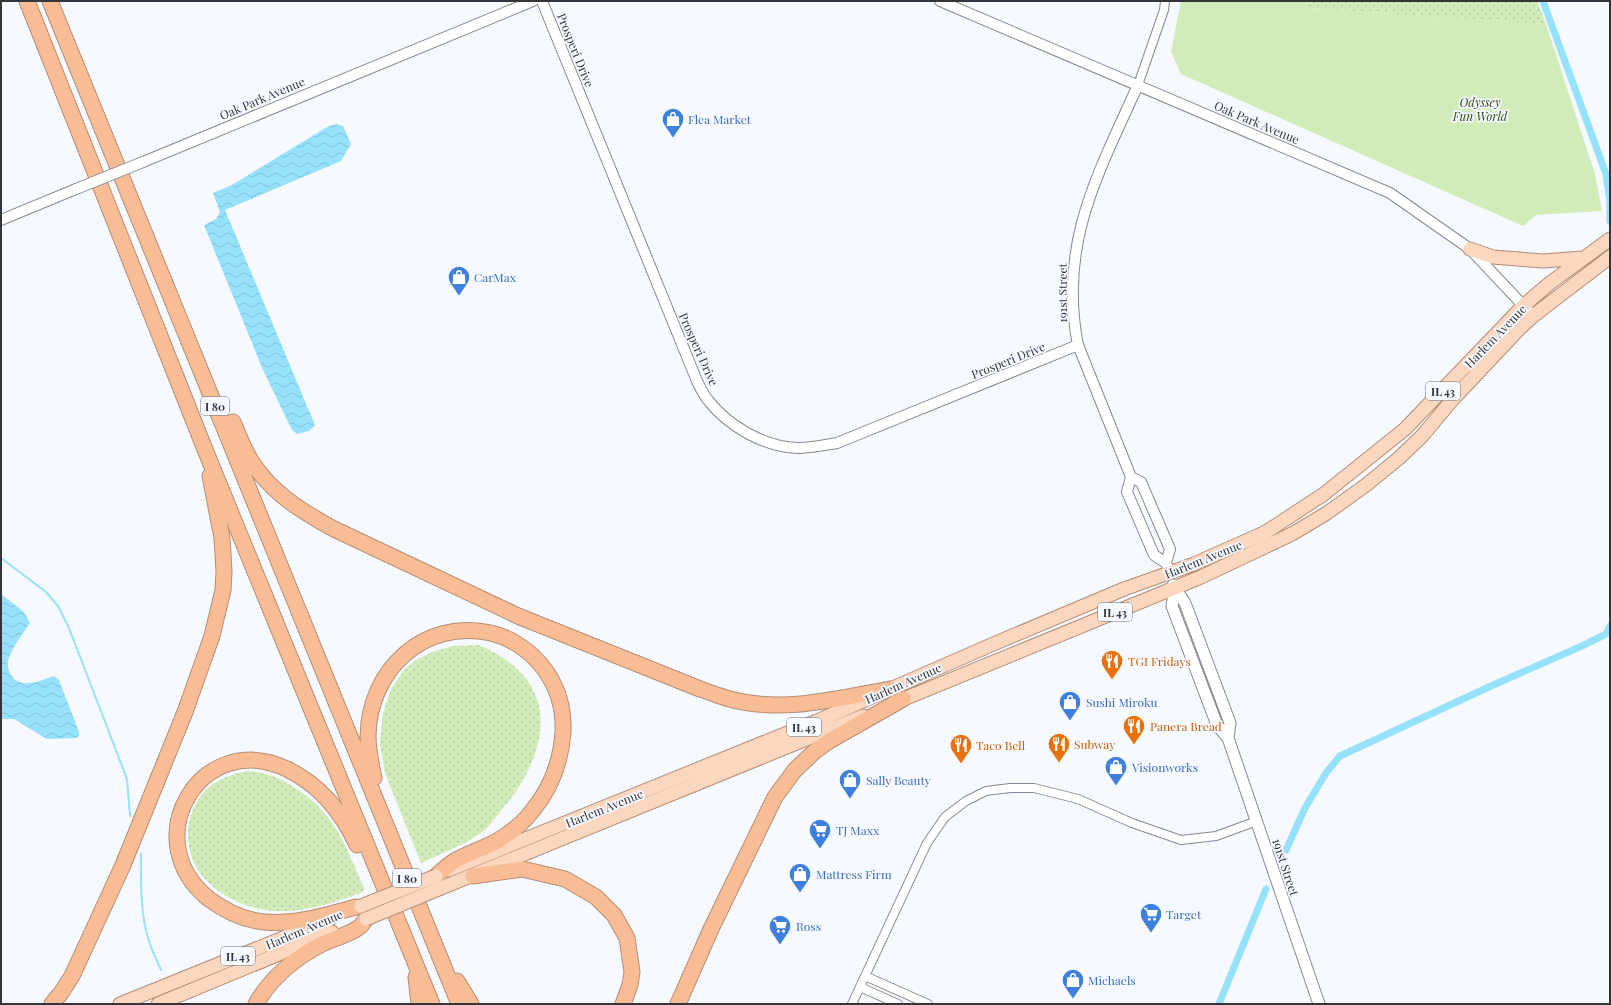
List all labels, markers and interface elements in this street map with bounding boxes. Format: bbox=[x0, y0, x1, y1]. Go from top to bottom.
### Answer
street label: Prosperi Drive bbox=[554, 11, 598, 89]
street label: Oak Park Avenue bbox=[217, 73, 307, 123]
park label: Odyssey Fun World bbox=[1452, 94, 1508, 124]
street label: Oak Park Avenue bbox=[1212, 97, 1302, 147]
shop icon: Flea Market bbox=[660, 106, 686, 139]
place label: Flea Market bbox=[688, 111, 752, 127]
street label: 191st Street bbox=[1054, 262, 1070, 323]
shop icon: CarMax bbox=[446, 264, 472, 297]
place label: CarMax bbox=[474, 269, 517, 285]
street label: Harlem Avenue bbox=[1461, 301, 1529, 371]
street label: Prosperi Drive bbox=[676, 310, 722, 388]
street label: Prosperi Drive bbox=[969, 338, 1047, 382]
road number: IL 43 bbox=[1426, 382, 1460, 400]
road number: I 80 bbox=[201, 397, 229, 415]
street label: Harlem Avenue bbox=[1162, 536, 1244, 582]
road number: IL 43 bbox=[1098, 603, 1132, 621]
restaurant icon: TGI Fridays bbox=[1099, 648, 1125, 681]
place label: TGI Fridays bbox=[1128, 653, 1191, 669]
street label: Harlem Avenue bbox=[862, 659, 944, 707]
shop icon: Sushi Miroku bbox=[1057, 689, 1083, 722]
place label: Sushi Miroku bbox=[1086, 694, 1158, 710]
restaurant icon: Panera Bread bbox=[1121, 713, 1147, 746]
road number: IL 43 bbox=[787, 718, 821, 736]
place label: Panera Bread bbox=[1150, 718, 1222, 734]
restaurant icon: Subway bbox=[1046, 731, 1072, 764]
restaurant icon: Taco Bell bbox=[948, 732, 974, 765]
place label: Subway bbox=[1074, 736, 1115, 752]
place label: Taco Bell bbox=[976, 737, 1026, 753]
shop icon: Visionworks bbox=[1103, 754, 1129, 787]
place label: Visionworks bbox=[1131, 759, 1198, 775]
shop icon: Sally Beauty bbox=[837, 767, 863, 800]
place label: Sally Beauty bbox=[866, 772, 931, 788]
street label: Harlem Avenue bbox=[563, 785, 645, 831]
supermarket icon: TJ Maxx bbox=[807, 817, 833, 850]
place label: TJ Maxx bbox=[836, 822, 880, 838]
street label: 191st Street bbox=[1269, 836, 1303, 899]
shop icon: Mattress Firm bbox=[787, 861, 813, 894]
place label: Mattress Firm bbox=[816, 866, 892, 882]
road number: I 80 bbox=[393, 869, 421, 887]
supermarket icon: Target bbox=[1138, 901, 1164, 934]
street label: Harlem Avenue bbox=[263, 906, 345, 952]
place label: Target bbox=[1166, 906, 1202, 922]
supermarket icon: Ross bbox=[767, 913, 793, 946]
place label: Ross bbox=[796, 918, 821, 934]
road number: IL 43 bbox=[221, 947, 255, 965]
shop icon: Michaels bbox=[1060, 967, 1086, 1000]
place label: Michaels bbox=[1088, 972, 1136, 988]

